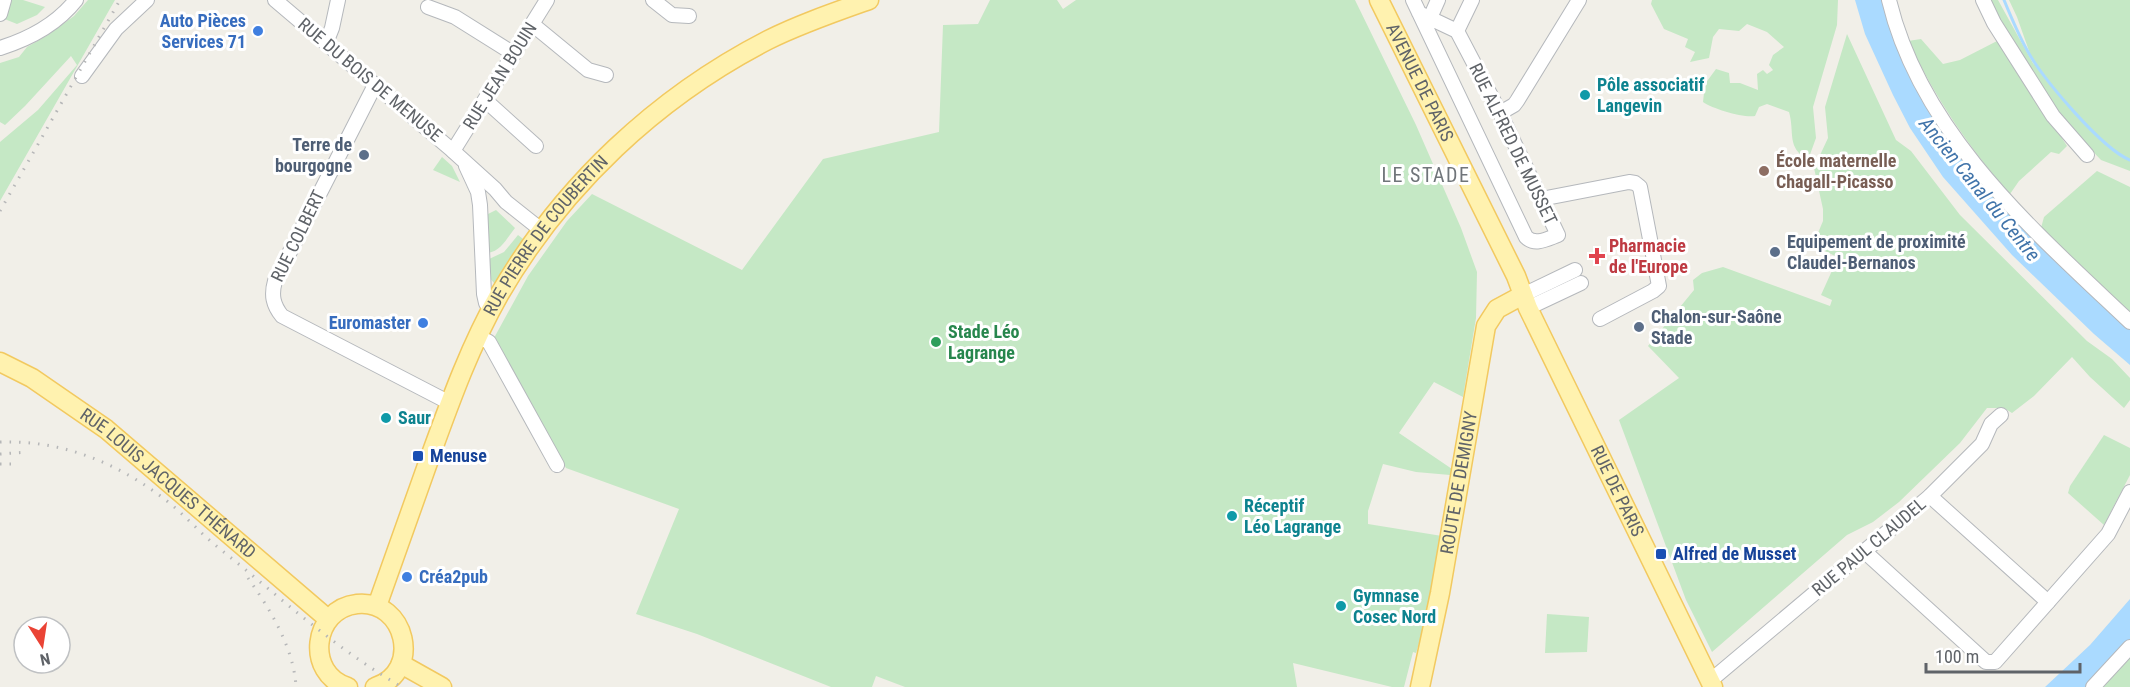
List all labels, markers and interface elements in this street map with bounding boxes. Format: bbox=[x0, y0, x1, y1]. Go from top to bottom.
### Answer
place label: Auto Pièces Services 71 bbox=[160, 10, 246, 52]
street label: RUE DU BOIS DE MENUSE bbox=[294, 13, 447, 146]
street label: RUE JEAN BOUIN bbox=[458, 18, 541, 133]
street label: AVENUE DE PARIS bbox=[1382, 20, 1458, 145]
marker: Auto Pièces Services 71 bbox=[251, 24, 265, 38]
street label: RUE ALFRED DE MUSSET bbox=[1465, 59, 1562, 228]
place label: Pôle associatif Langevin bbox=[1597, 74, 1705, 116]
marker: Pôle associatif Langevin bbox=[1578, 88, 1592, 102]
water label: Ancien Canal du Centre bbox=[1914, 111, 2046, 266]
place label: Terre de bourgogne bbox=[275, 134, 352, 176]
marker: Terre de bourgogne bbox=[357, 148, 371, 162]
place label: École maternelle Chagall-Picasso bbox=[1776, 150, 1897, 192]
street label: RUE PIERRE DE COUBERTIN bbox=[479, 151, 612, 319]
district label: LE STADE bbox=[1382, 163, 1470, 187]
marker: École maternelle Chagall-Picasso bbox=[1757, 164, 1771, 178]
street label: RUE COLBERT bbox=[266, 187, 329, 285]
place label: Equipement de proximité Claudel-Bernanos bbox=[1787, 231, 1966, 273]
place label: Pharmacie de l'Europe bbox=[1609, 235, 1688, 277]
marker: Equipement de proximité Claudel-Bernanos bbox=[1768, 245, 1782, 259]
marker: Pharmacie de l'Europe bbox=[1590, 249, 1604, 263]
place label: Chalon-sur-Saône Stade bbox=[1651, 306, 1782, 348]
place label: Euromaster bbox=[329, 312, 411, 333]
marker: Euromaster bbox=[416, 316, 430, 330]
marker: Chalon-sur-Saône Stade bbox=[1632, 320, 1646, 334]
place label: Stade Léo Lagrange bbox=[948, 321, 1020, 363]
marker: Stade Léo Lagrange bbox=[929, 335, 943, 349]
street label: RUE LOUIS JACQUES THÉNARD bbox=[76, 403, 260, 563]
place label: Saur bbox=[398, 407, 431, 428]
street label: ROUTE DE DEMIGNY bbox=[1436, 409, 1481, 556]
marker: Saur bbox=[379, 411, 393, 425]
street label: RUE DE PARIS bbox=[1587, 442, 1649, 540]
place label: Menuse bbox=[430, 445, 487, 466]
marker: Menuse bbox=[411, 449, 425, 463]
street label: RUE PAUL CLAUDEL bbox=[1808, 493, 1930, 600]
place label: Réceptif Léo Lagrange bbox=[1244, 495, 1342, 537]
marker: Réceptif Léo Lagrange bbox=[1225, 509, 1239, 523]
place label: Alfred de Musset bbox=[1673, 543, 1797, 564]
marker: Alfred de Musset bbox=[1654, 547, 1668, 561]
place label: Créa2pub bbox=[419, 566, 488, 587]
marker: Créa2pub bbox=[400, 570, 414, 584]
place label: Gymnase Cosec Nord bbox=[1353, 585, 1436, 627]
marker: Gymnase Cosec Nord bbox=[1334, 599, 1348, 613]
north arrow bbox=[12, 615, 72, 675]
scale bar bbox=[1926, 636, 2080, 674]
text: 100 m bbox=[1935, 646, 1979, 667]
text: N bbox=[38, 649, 52, 669]

